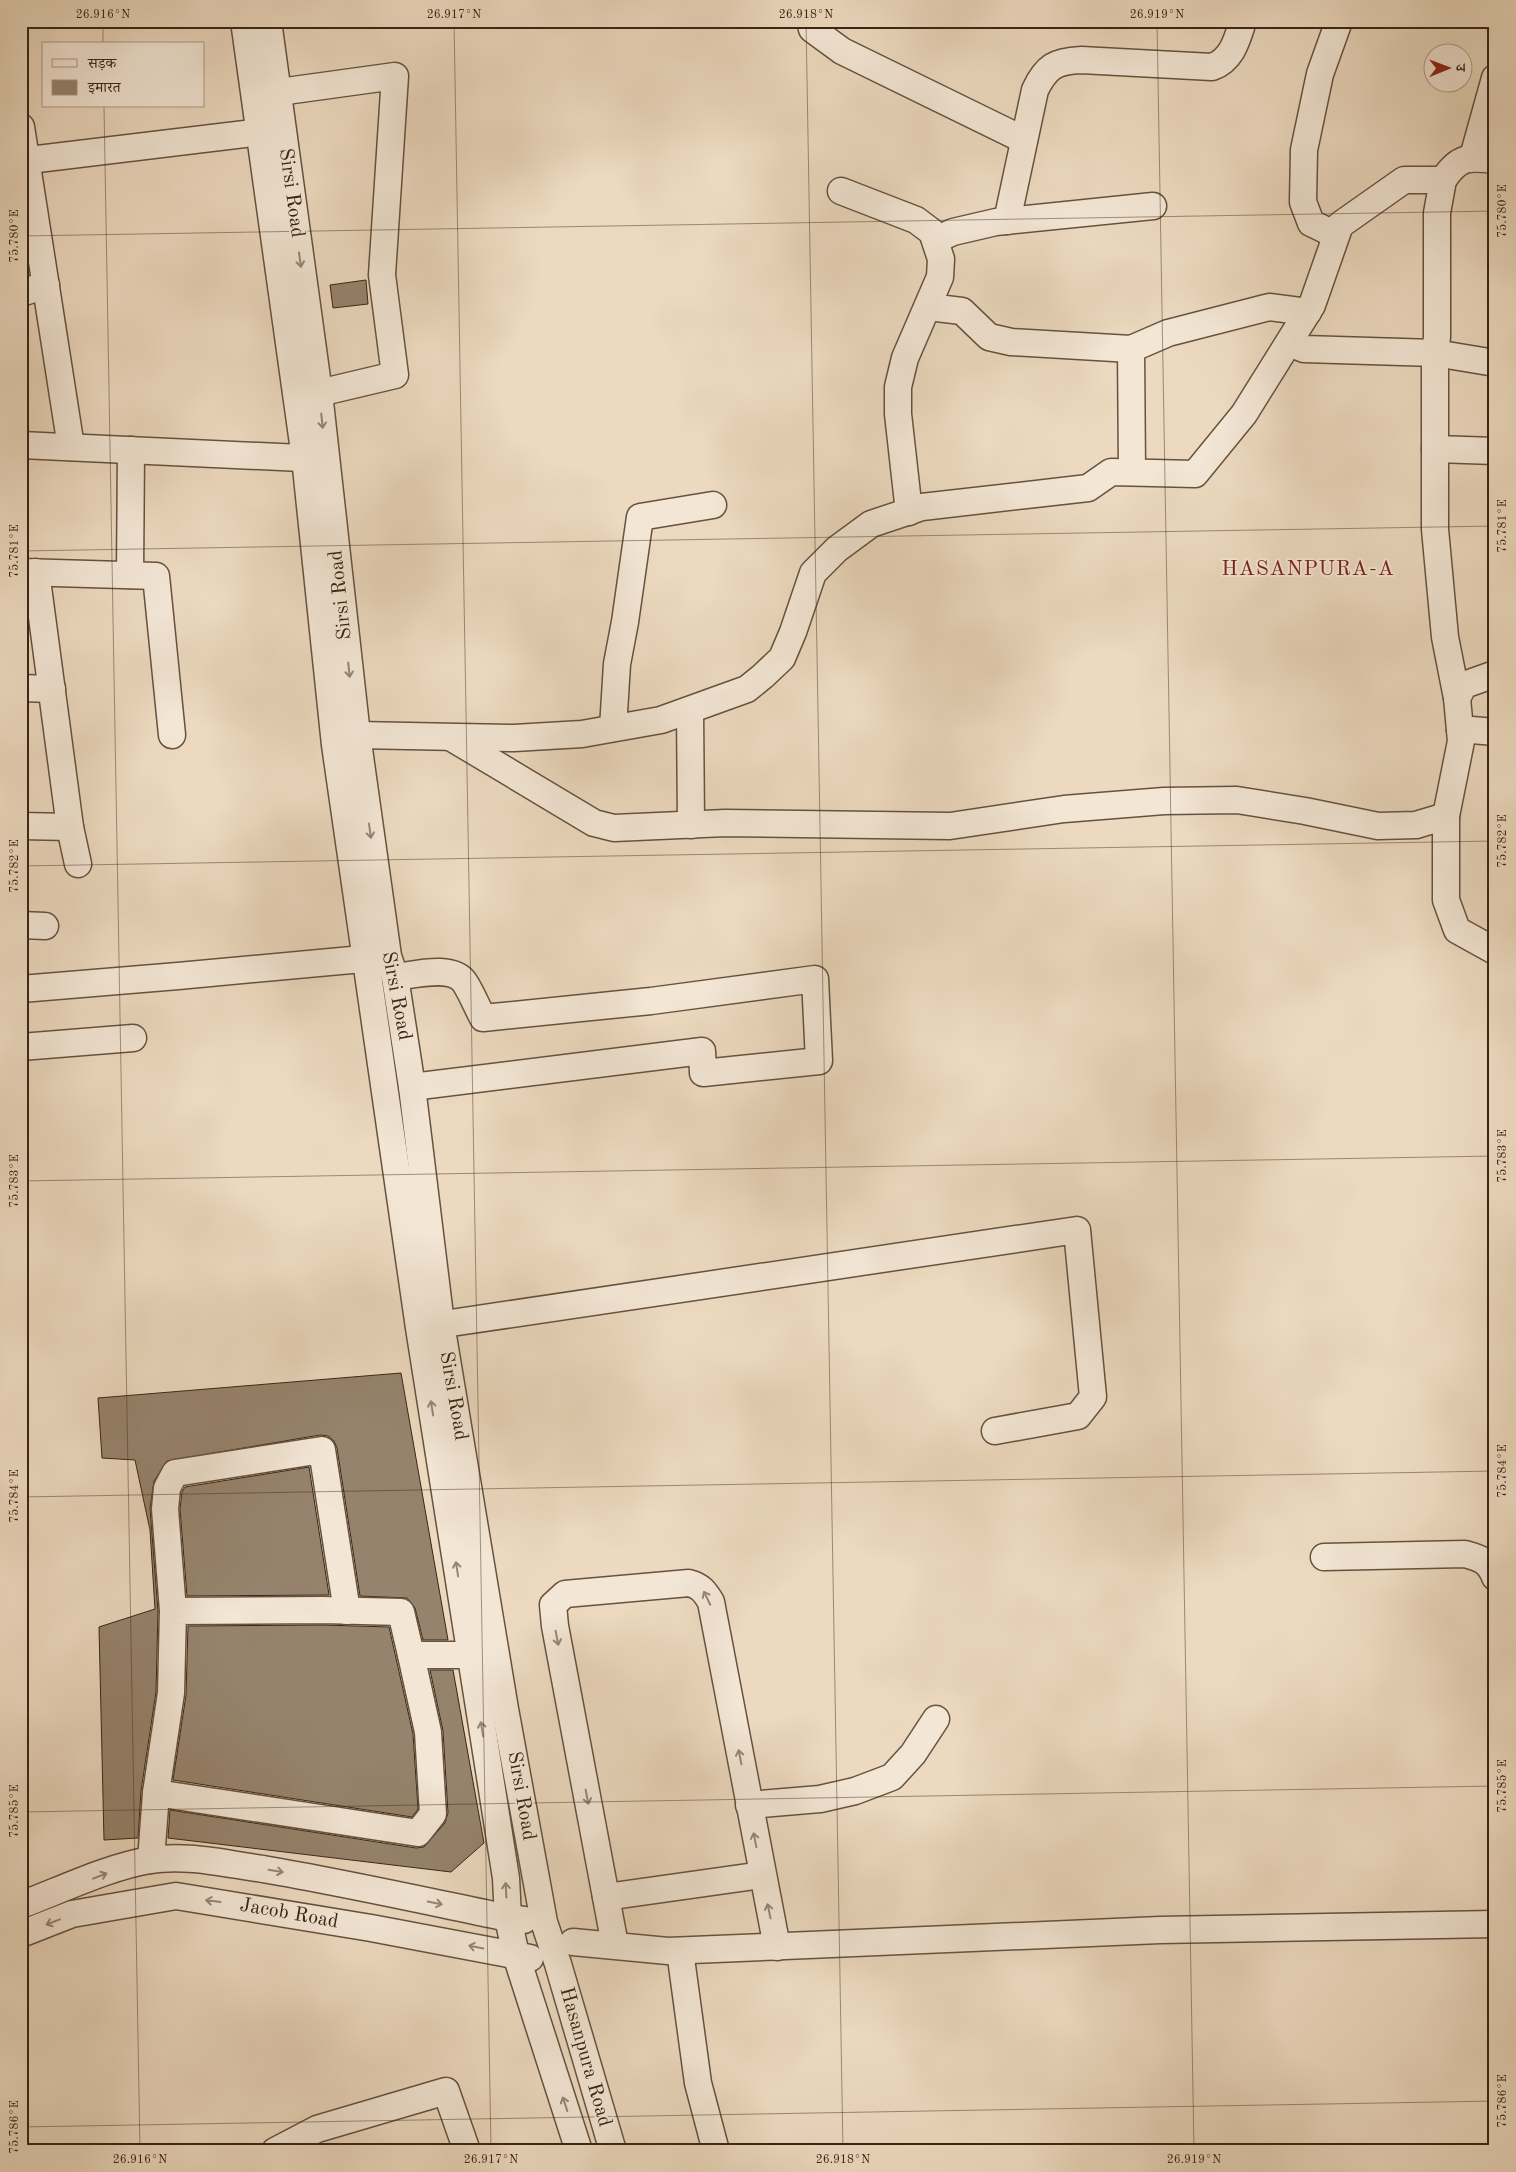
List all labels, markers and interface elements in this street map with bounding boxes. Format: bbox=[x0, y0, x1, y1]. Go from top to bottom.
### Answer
text: 26.916°N bbox=[76, 9, 130, 21]
text: 26.917°N bbox=[427, 9, 481, 21]
text: 26.918°N bbox=[779, 9, 833, 21]
text: 26.919°N bbox=[1130, 9, 1184, 21]
legend bbox=[42, 42, 205, 108]
north arrow bbox=[1424, 42, 1474, 92]
text: सड़क bbox=[87, 57, 117, 72]
text: उ bbox=[1453, 63, 1467, 72]
text: इमारत bbox=[87, 81, 122, 96]
street label: Sirsi Road bbox=[275, 147, 307, 239]
text: 75.780°E bbox=[1496, 184, 1509, 238]
text: 75.780°E bbox=[8, 209, 21, 263]
one-way arrow bbox=[296, 252, 306, 268]
one-way arrow bbox=[317, 413, 327, 429]
text: 75.781°E bbox=[1496, 499, 1509, 553]
text: 75.781°E bbox=[8, 524, 21, 578]
street label: Sirsi Road bbox=[326, 549, 356, 641]
district label: HASANPURA-A bbox=[1221, 559, 1395, 580]
one-way arrow bbox=[344, 662, 354, 678]
text: 75.782°E bbox=[1496, 814, 1509, 868]
one-way arrow bbox=[365, 823, 375, 839]
text: 75.782°E bbox=[8, 839, 21, 893]
street label: Sirsi Road bbox=[378, 950, 414, 1042]
text: 75.783°E bbox=[1496, 1129, 1509, 1183]
text: 75.783°E bbox=[8, 1154, 21, 1208]
street label: Sirsi Road bbox=[435, 1350, 471, 1442]
one-way arrow bbox=[427, 1401, 437, 1417]
text: 75.784°E bbox=[1496, 1444, 1509, 1498]
text: 75.784°E bbox=[8, 1469, 21, 1523]
one-way arrow bbox=[452, 1561, 462, 1577]
one-way arrow bbox=[702, 1591, 712, 1606]
one-way arrow bbox=[553, 1629, 563, 1645]
one-way arrow bbox=[477, 1722, 487, 1738]
one-way arrow bbox=[734, 1749, 744, 1765]
street label: Sirsi Road bbox=[503, 1750, 539, 1842]
text: 75.785°E bbox=[1496, 1759, 1509, 1813]
text: 75.785°E bbox=[8, 1784, 21, 1838]
one-way arrow bbox=[583, 1789, 593, 1805]
one-way arrow bbox=[750, 1832, 760, 1848]
one-way arrow bbox=[268, 1867, 284, 1877]
one-way arrow bbox=[91, 1871, 107, 1880]
one-way arrow bbox=[502, 1882, 511, 1898]
street label: Jacob Road bbox=[238, 1895, 340, 1933]
one-way arrow bbox=[205, 1896, 221, 1906]
one-way arrow bbox=[427, 1899, 443, 1909]
one-way arrow bbox=[764, 1903, 774, 1919]
one-way arrow bbox=[46, 1917, 61, 1927]
one-way arrow bbox=[468, 1942, 484, 1952]
street label: Hasanpura Road bbox=[556, 1985, 614, 2129]
text: 75.786°E bbox=[1496, 2074, 1509, 2128]
one-way arrow bbox=[559, 2097, 569, 2113]
text: 75.786°E bbox=[8, 2100, 21, 2154]
text: 26.916°N bbox=[113, 2154, 167, 2166]
text: 26.917°N bbox=[464, 2154, 518, 2166]
text: 26.918°N bbox=[816, 2154, 870, 2166]
text: 26.919°N bbox=[1167, 2154, 1221, 2166]

